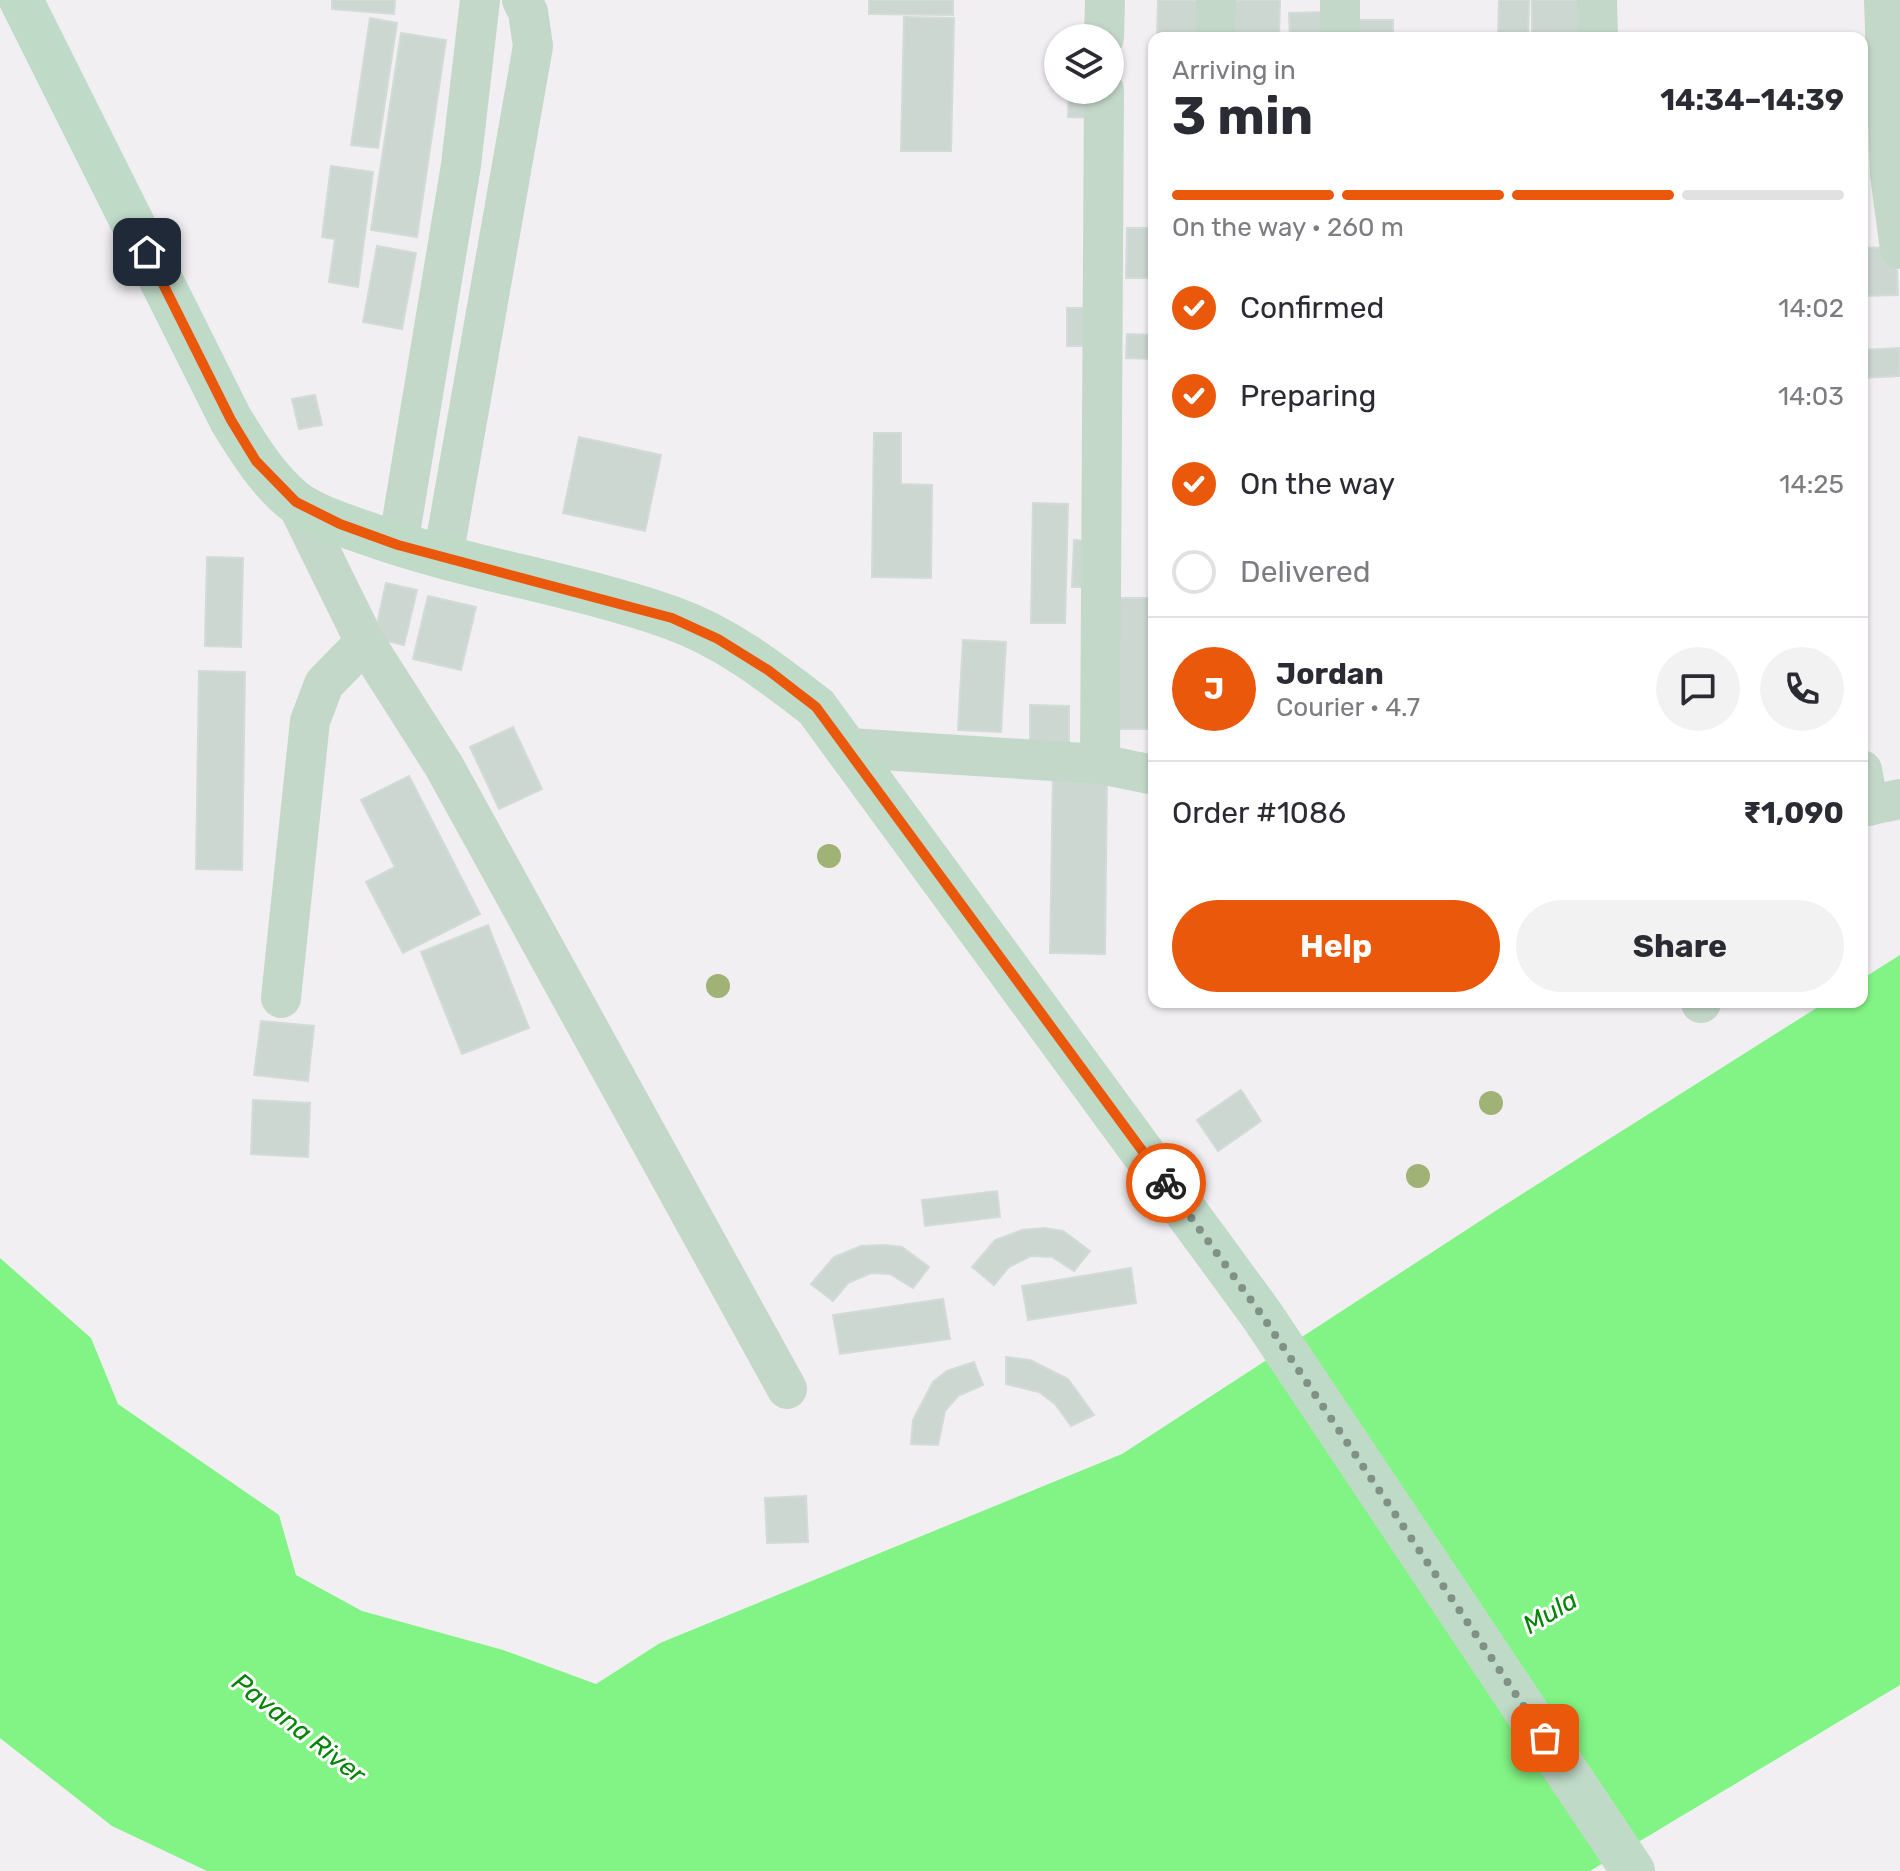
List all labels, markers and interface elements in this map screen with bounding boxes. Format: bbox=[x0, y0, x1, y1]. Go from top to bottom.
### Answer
map controls bbox=[1044, 24, 1124, 104]
button: layers bbox=[1044, 24, 1124, 104]
text: Arriving in bbox=[1172, 55, 1296, 86]
text: 14:34–14:39 bbox=[1660, 82, 1844, 118]
text: 3 min bbox=[1172, 85, 1313, 147]
text: On the way · 260 m bbox=[1172, 212, 1404, 243]
pin bbox=[113, 218, 181, 286]
icon: home bbox=[125, 230, 169, 274]
icon: check bbox=[1172, 286, 1216, 330]
text: Confirmed bbox=[1240, 290, 1384, 326]
text: 14:02 bbox=[1778, 293, 1844, 324]
icon: check bbox=[1172, 374, 1216, 418]
text: Preparing bbox=[1240, 378, 1376, 414]
text: 14:03 bbox=[1778, 381, 1844, 412]
icon: check bbox=[1172, 462, 1216, 506]
text: On the way bbox=[1240, 466, 1395, 502]
text: 14:25 bbox=[1779, 469, 1844, 500]
text: Delivered bbox=[1240, 554, 1371, 590]
button: chat bbox=[1656, 647, 1740, 731]
button: phone bbox=[1760, 647, 1844, 731]
text: Jordan bbox=[1276, 656, 1384, 692]
text: J bbox=[1204, 671, 1224, 707]
text: Courier · 4.7 bbox=[1276, 692, 1420, 723]
text: Order #1086 bbox=[1172, 795, 1346, 831]
text: ₹1,090 bbox=[1743, 795, 1844, 831]
button: Help bbox=[1172, 900, 1500, 992]
button: Share bbox=[1516, 900, 1844, 992]
courier bbox=[1126, 1143, 1206, 1223]
icon: bike bbox=[1144, 1161, 1188, 1205]
water label: Mula bbox=[1517, 1584, 1583, 1641]
water label: Pavana River bbox=[226, 1667, 372, 1791]
pin bbox=[1511, 1704, 1579, 1772]
icon: bag bbox=[1523, 1716, 1567, 1760]

